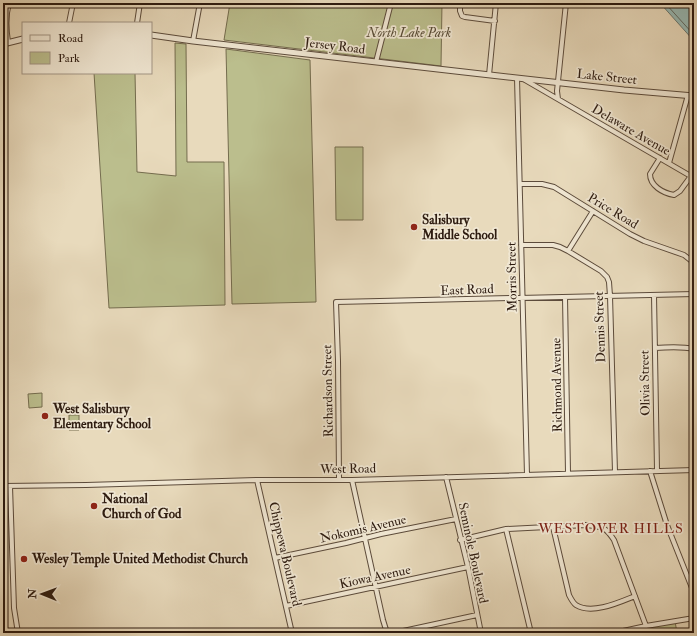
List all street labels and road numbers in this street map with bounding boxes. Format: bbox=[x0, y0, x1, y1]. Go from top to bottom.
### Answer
street label: Jersey Road bbox=[303, 34, 367, 59]
street label: Lake Street bbox=[576, 66, 638, 88]
street label: Delaware Avenue bbox=[589, 101, 674, 159]
street label: Price Road bbox=[585, 190, 642, 233]
street label: Morris Street bbox=[503, 242, 521, 312]
street label: East Road bbox=[440, 281, 495, 299]
street label: Dennis Street bbox=[591, 291, 609, 363]
street label: Richmond Avenue bbox=[548, 337, 566, 432]
street label: Richardson Street bbox=[319, 344, 337, 438]
street label: Olivia Street bbox=[636, 350, 654, 416]
street label: West Road bbox=[319, 461, 377, 478]
street label: Chippewa Boulevard bbox=[264, 500, 305, 609]
street label: Seminole Boulevard bbox=[454, 501, 492, 606]
street label: Nokomis Avenue bbox=[318, 511, 408, 547]
street label: Kiowa Avenue bbox=[338, 562, 413, 592]

